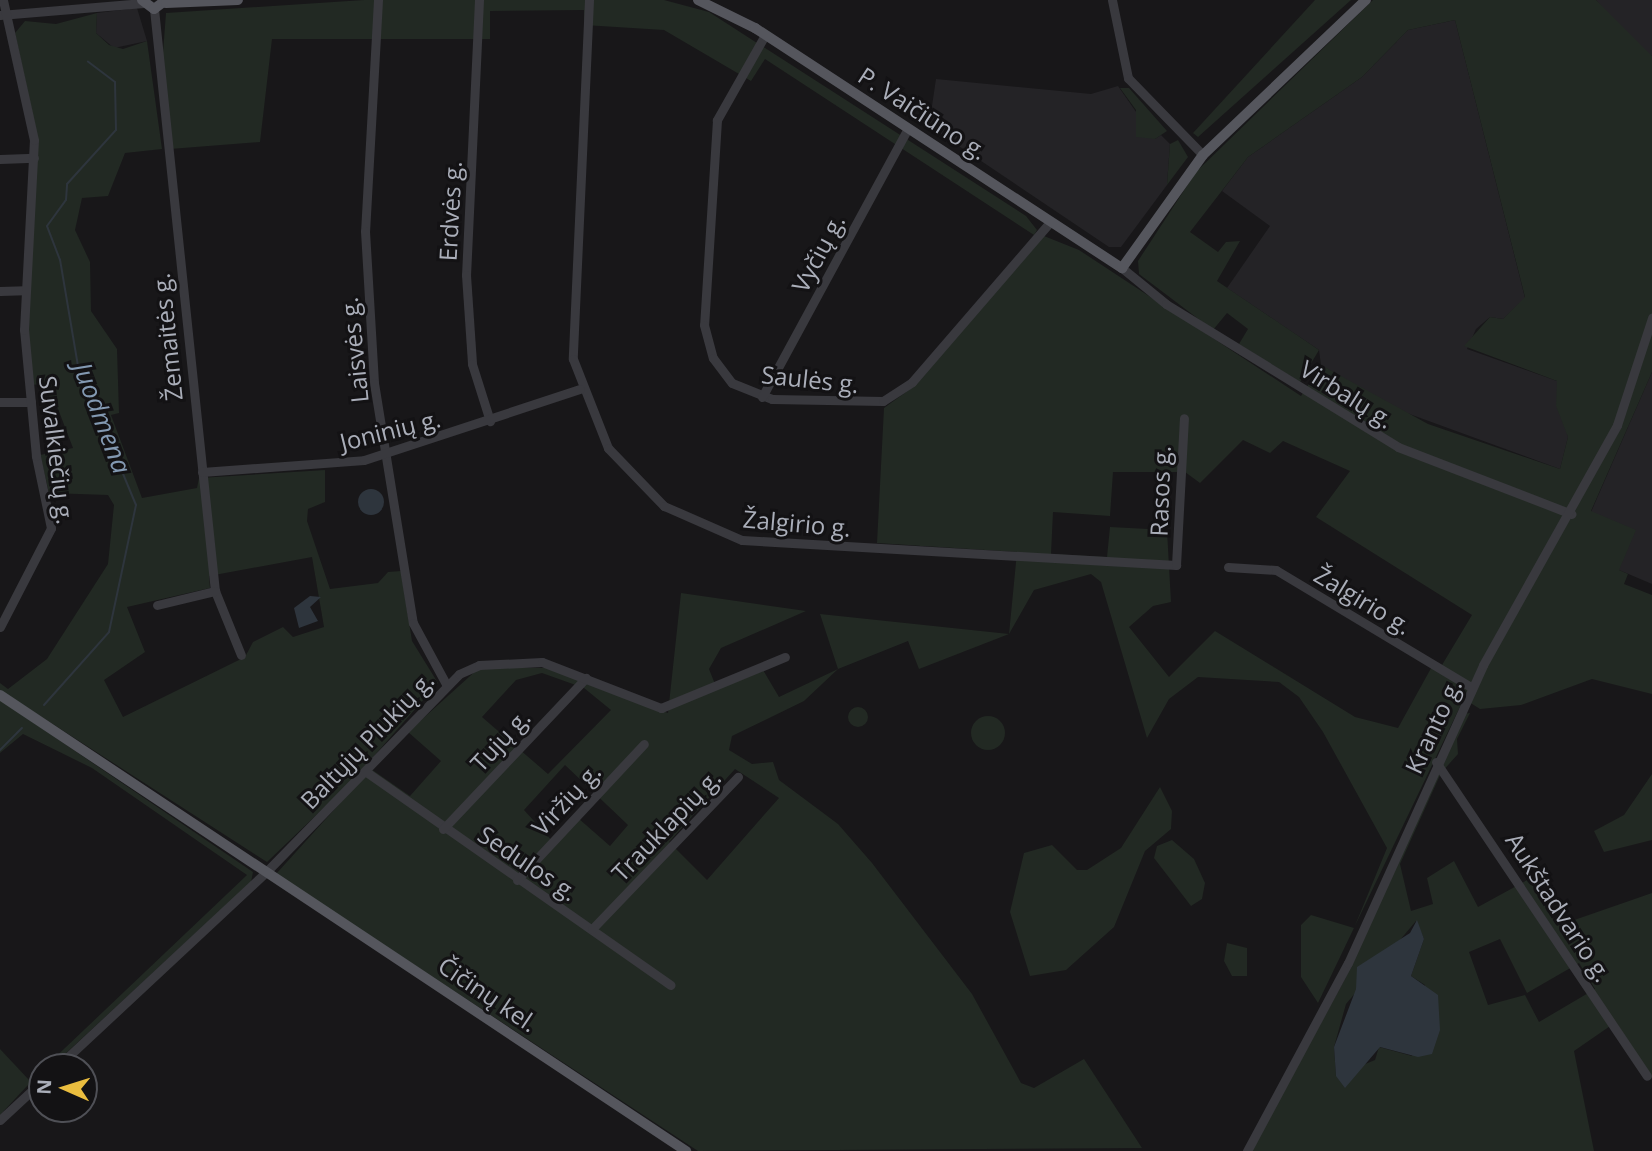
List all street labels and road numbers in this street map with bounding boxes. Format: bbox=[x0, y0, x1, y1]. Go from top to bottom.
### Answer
street label: P. Vaičiūno g. bbox=[853, 61, 993, 165]
street label: Erdvės g. bbox=[433, 160, 467, 262]
street label: Vyčių g. bbox=[786, 209, 850, 297]
street label: Žemaitės g. bbox=[146, 272, 188, 402]
street label: Laisvės g. bbox=[334, 296, 374, 404]
street label: Virbalų g. bbox=[1295, 354, 1399, 434]
street label: Saulės g. bbox=[760, 360, 860, 398]
street label: Suvalkiečių g. bbox=[34, 374, 80, 526]
street label: Joninių g. bbox=[337, 404, 443, 456]
street label: Rasos g. bbox=[1144, 445, 1176, 537]
street label: Žalgirio g. bbox=[742, 504, 852, 542]
street label: Žalgirio g. bbox=[1309, 560, 1417, 640]
street label: Baltųjų Plukių g. bbox=[294, 665, 440, 815]
street label: Kranto g. bbox=[1399, 674, 1467, 778]
street label: Tujų g. bbox=[464, 703, 536, 777]
street label: Viržių g. bbox=[526, 757, 606, 841]
street label: Trauklapių g. bbox=[606, 763, 726, 887]
street label: Sedulos g. bbox=[473, 819, 583, 907]
street label: Aukštadvario g. bbox=[1500, 827, 1618, 987]
street label: Čičinų kel. bbox=[433, 951, 543, 1037]

